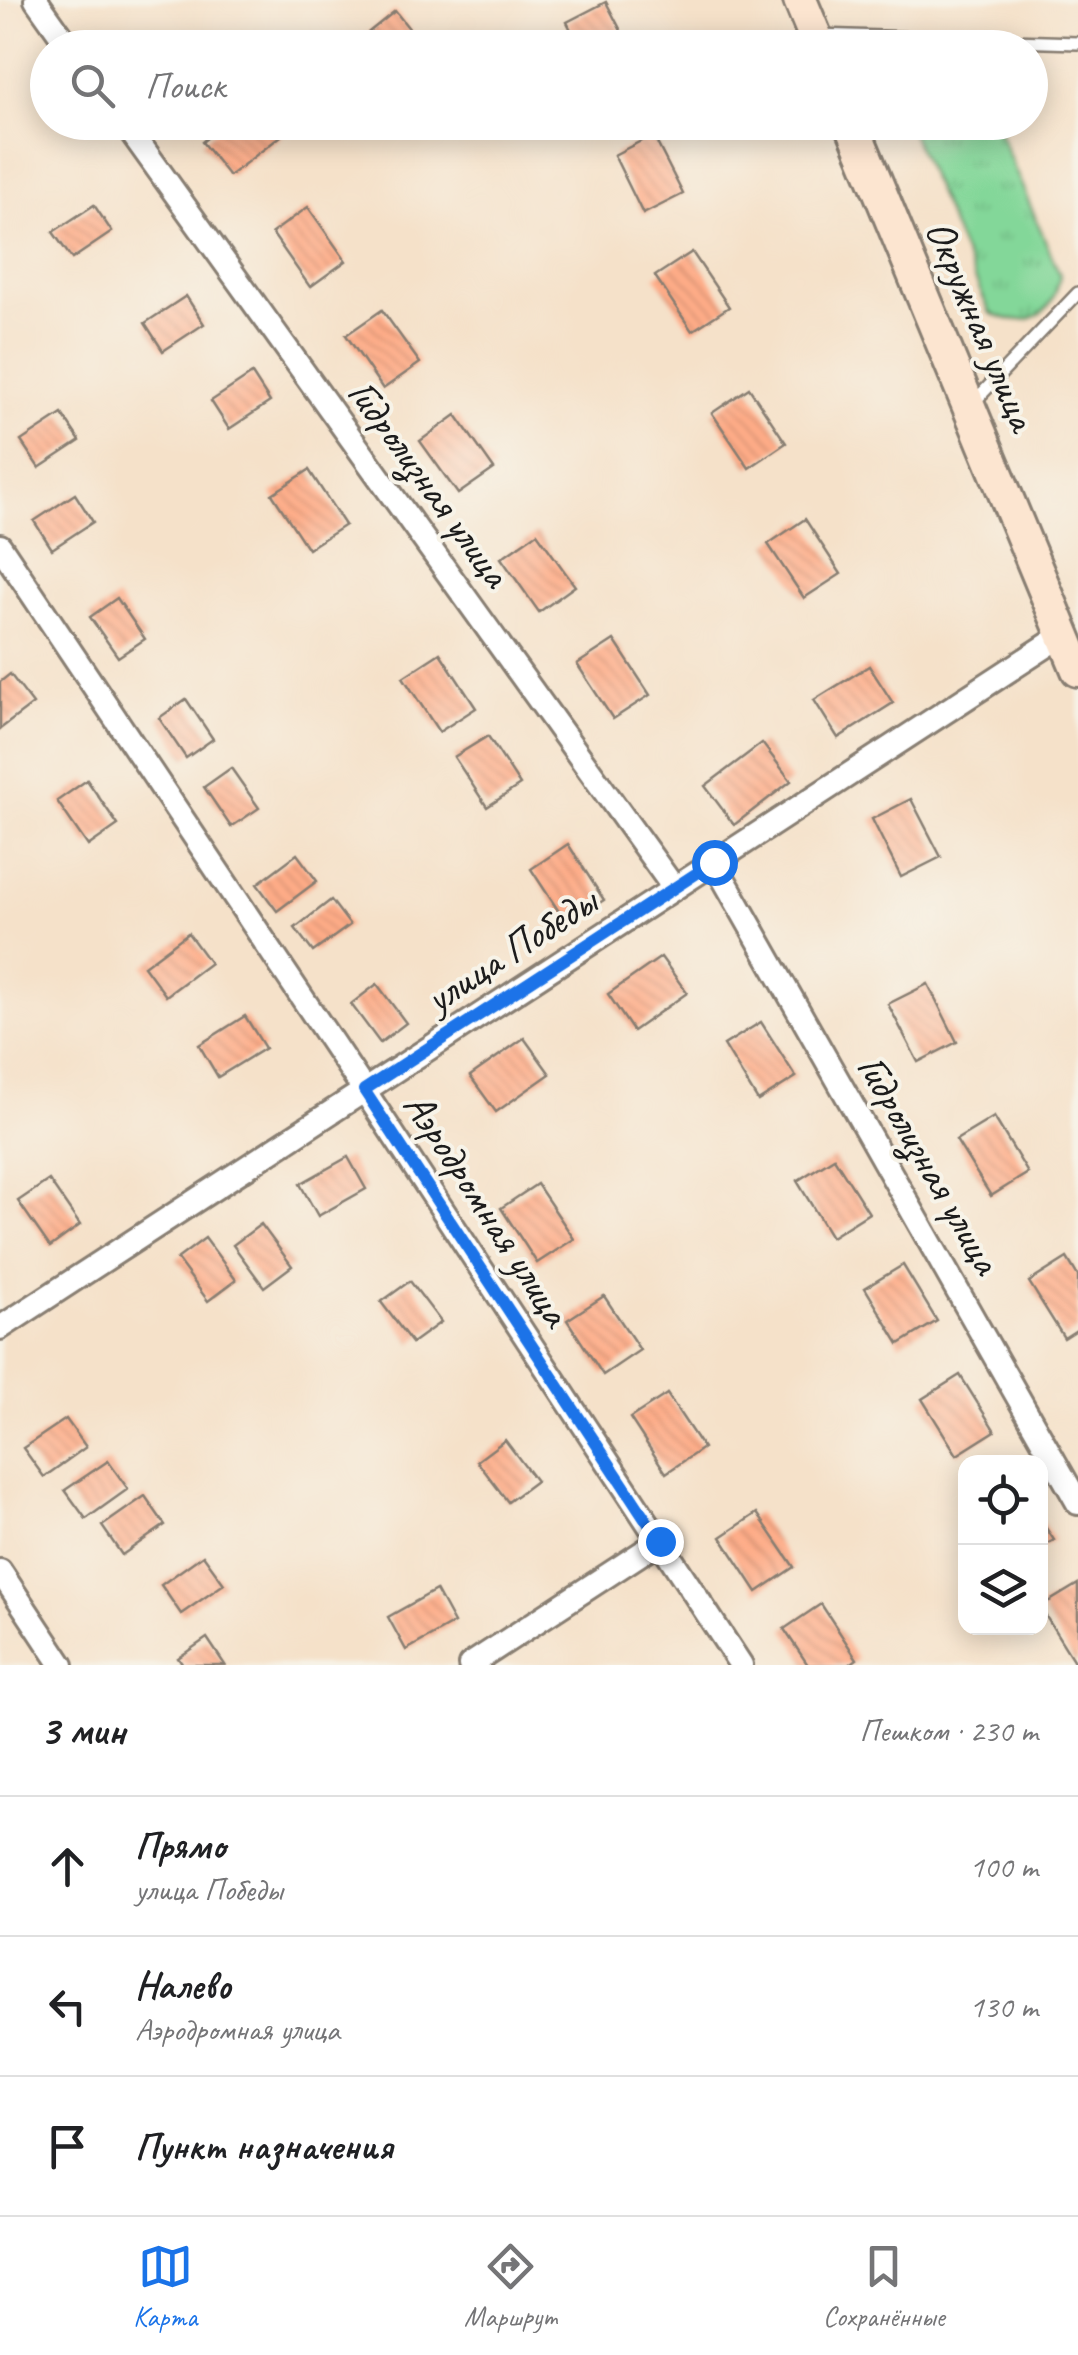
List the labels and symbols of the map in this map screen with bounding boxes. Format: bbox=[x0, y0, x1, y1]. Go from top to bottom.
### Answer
street label: Окружная улица bbox=[913, 212, 1050, 442]
street label: Гидролизная улица bbox=[336, 369, 524, 600]
route start bbox=[692, 840, 738, 886]
street label: улица Победы bbox=[413, 873, 609, 1027]
street label: Гидролизная улица bbox=[845, 1045, 1015, 1286]
street label: Аэродромная улица bbox=[392, 1082, 584, 1338]
route end bbox=[638, 1519, 684, 1565]

